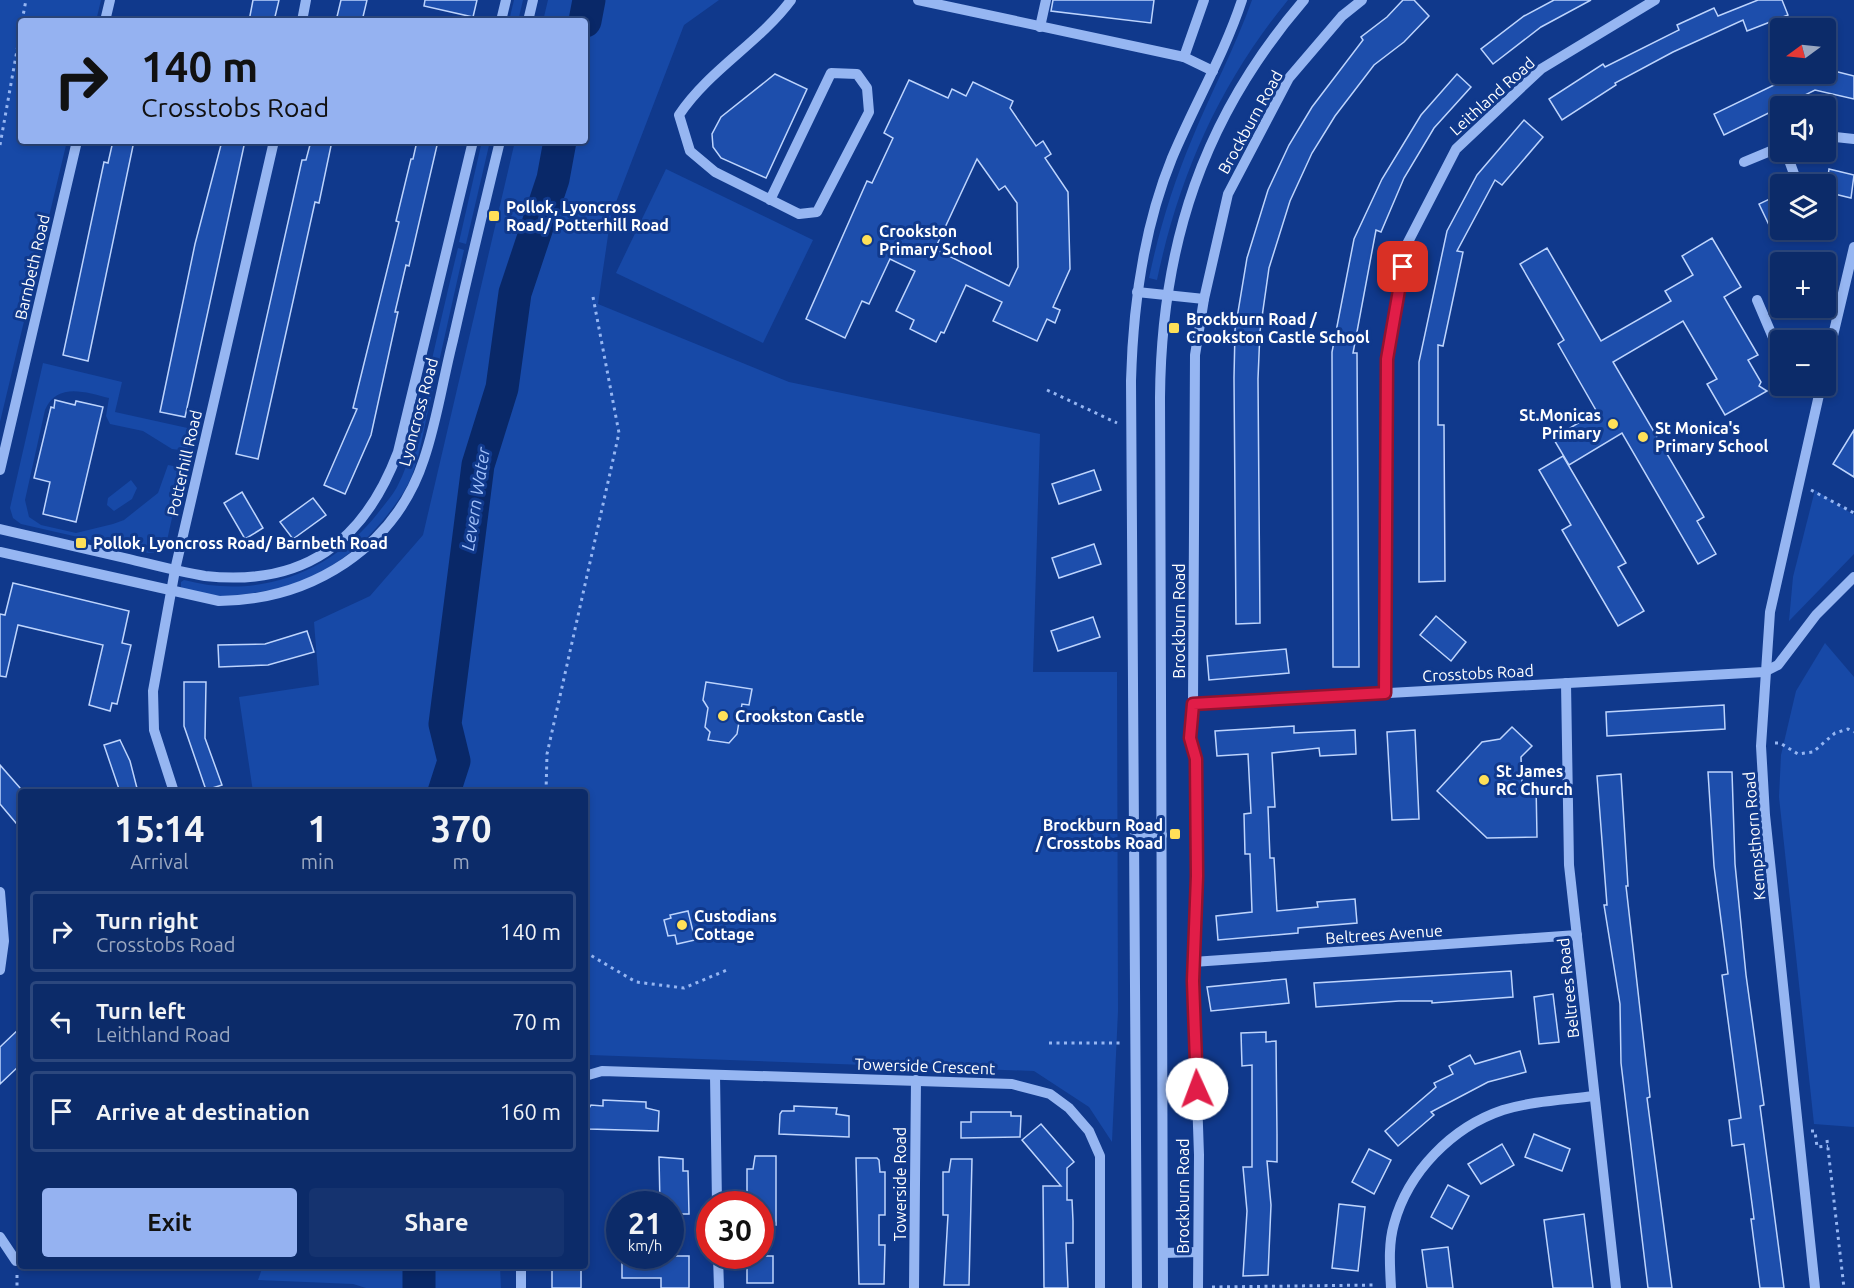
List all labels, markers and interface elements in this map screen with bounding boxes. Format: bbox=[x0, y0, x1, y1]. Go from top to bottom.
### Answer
north arrow bbox=[1770, 18, 1836, 84]
map controls bbox=[1770, 18, 1836, 396]
icon: right bbox=[42, 42, 120, 120]
text: 140 m bbox=[141, 43, 258, 90]
street label: Leithland Road bbox=[1446, 53, 1538, 139]
street label: Brockburn Road bbox=[1214, 67, 1286, 177]
text: Crosstobs Road bbox=[141, 92, 329, 122]
button: sound bbox=[1770, 96, 1836, 162]
button: layers bbox=[1770, 174, 1836, 240]
place label: Pollok, Lyoncross Road/ Potterhill Road bbox=[506, 198, 669, 234]
marker: Pollok, Lyoncross Road/ Potterhill Road bbox=[487, 209, 501, 223]
street label: Barnbeth Road bbox=[11, 212, 53, 322]
place label: Crookston Primary School bbox=[879, 222, 993, 258]
marker: Crookston Primary School bbox=[860, 233, 874, 247]
pin bbox=[1377, 241, 1428, 292]
icon: arrive bbox=[1386, 250, 1419, 283]
button: + bbox=[1770, 252, 1836, 318]
place label: Brockburn Road / Crookston Castle School bbox=[1186, 310, 1370, 346]
marker: Brockburn Road / Crookston Castle School bbox=[1167, 321, 1181, 335]
button: − bbox=[1770, 330, 1836, 396]
street label: Lyoncross Road bbox=[395, 356, 441, 468]
place label: St.Monicas Primary bbox=[1519, 406, 1601, 442]
street label: Potterhill Road bbox=[163, 408, 205, 518]
marker: St.Monicas Primary bbox=[1606, 417, 1620, 431]
place label: St Monica's Primary School bbox=[1655, 419, 1769, 455]
marker: St Monica's Primary School bbox=[1636, 430, 1650, 444]
water label: Levern Water bbox=[457, 445, 493, 552]
place label: Pollok, Lyoncross Road/ Barnbeth Road bbox=[93, 534, 388, 552]
marker: Pollok, Lyoncross Road/ Barnbeth Road bbox=[74, 536, 88, 550]
street label: Brockburn Road bbox=[1170, 563, 1188, 679]
street label: Crosstobs Road bbox=[1422, 661, 1534, 685]
place label: Crookston Castle bbox=[735, 707, 864, 725]
marker: Crookston Castle bbox=[716, 709, 730, 723]
place label: St James RC Church bbox=[1496, 762, 1573, 798]
street label: Kempsthorn Road bbox=[1739, 771, 1769, 901]
marker: St James RC Church bbox=[1477, 773, 1491, 787]
text: 15:14 bbox=[114, 808, 204, 849]
text: 1 bbox=[307, 808, 328, 849]
text: 370 bbox=[431, 808, 492, 849]
place label: Brockburn Road / Crosstobs Road bbox=[1035, 816, 1163, 852]
marker: Brockburn Road / Crosstobs Road bbox=[1168, 827, 1182, 841]
text: Arrival bbox=[130, 850, 189, 873]
text: min bbox=[301, 850, 334, 873]
text: m bbox=[453, 850, 470, 873]
place label: Custodians Cottage bbox=[694, 907, 777, 943]
text: Turn right bbox=[96, 908, 198, 933]
icon: right bbox=[45, 915, 78, 948]
marker: Custodians Cottage bbox=[675, 918, 689, 932]
text: 140 m bbox=[500, 919, 561, 944]
street label: Beltrees Avenue bbox=[1325, 921, 1443, 947]
text: Crosstobs Road bbox=[96, 933, 235, 956]
street label: Beltrees Road bbox=[1554, 937, 1582, 1039]
text: Turn left bbox=[96, 998, 186, 1023]
icon: left bbox=[45, 1005, 78, 1038]
text: 70 m bbox=[512, 1009, 561, 1034]
text: Leithland Road bbox=[96, 1023, 231, 1046]
street label: Towerside Crescent bbox=[854, 1055, 996, 1077]
position arrow bbox=[1165, 1057, 1229, 1121]
icon: arrive bbox=[45, 1095, 78, 1128]
text: Arrive at destination bbox=[96, 1099, 310, 1124]
text: 160 m bbox=[500, 1099, 561, 1124]
street label: Towerside Road bbox=[891, 1127, 909, 1241]
street label: Brockburn Road bbox=[1174, 1138, 1192, 1254]
button: Exit bbox=[42, 1188, 297, 1257]
button: Share bbox=[309, 1188, 564, 1257]
speed limit sign: 30 bbox=[696, 1191, 774, 1269]
text: 21 bbox=[628, 1206, 662, 1240]
text: km/h bbox=[628, 1237, 662, 1254]

